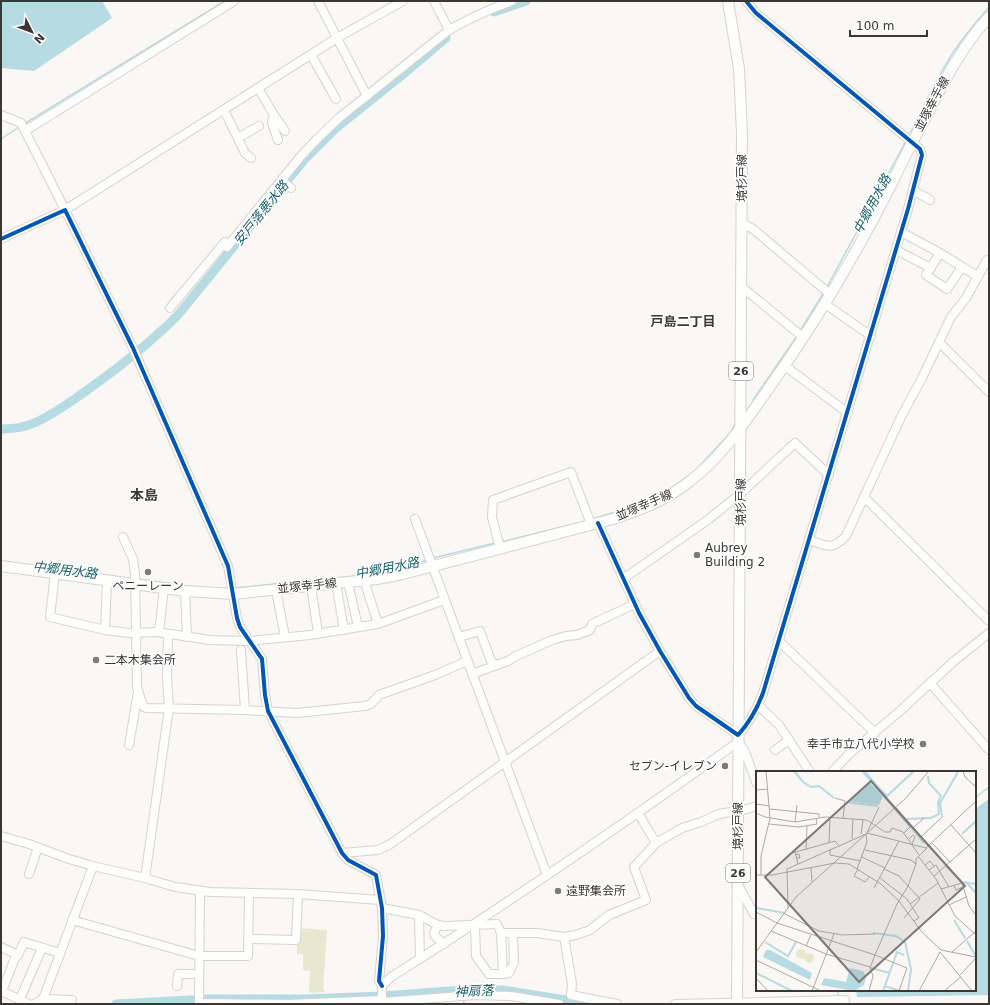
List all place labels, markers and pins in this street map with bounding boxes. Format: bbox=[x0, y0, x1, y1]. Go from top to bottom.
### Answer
place label: Aubrey Building 2 bbox=[705, 541, 765, 569]
marker: Aubrey Building 2 bbox=[692, 550, 702, 560]
marker: ペニーレーン bbox=[143, 567, 153, 577]
place label: ペニーレーン bbox=[112, 579, 184, 593]
place label: 二本木集会所 bbox=[104, 653, 176, 667]
marker: 二本木集会所 bbox=[91, 655, 101, 665]
place label: 幸手市立八代小学校 bbox=[807, 737, 915, 751]
marker: 幸手市立八代小学校 bbox=[918, 739, 928, 749]
place label: セブン-イレブン bbox=[629, 759, 717, 773]
marker: セブン-イレブン bbox=[720, 761, 730, 771]
place label: 遠野集会所 bbox=[566, 884, 626, 898]
marker: 遠野集会所 bbox=[553, 886, 563, 896]

